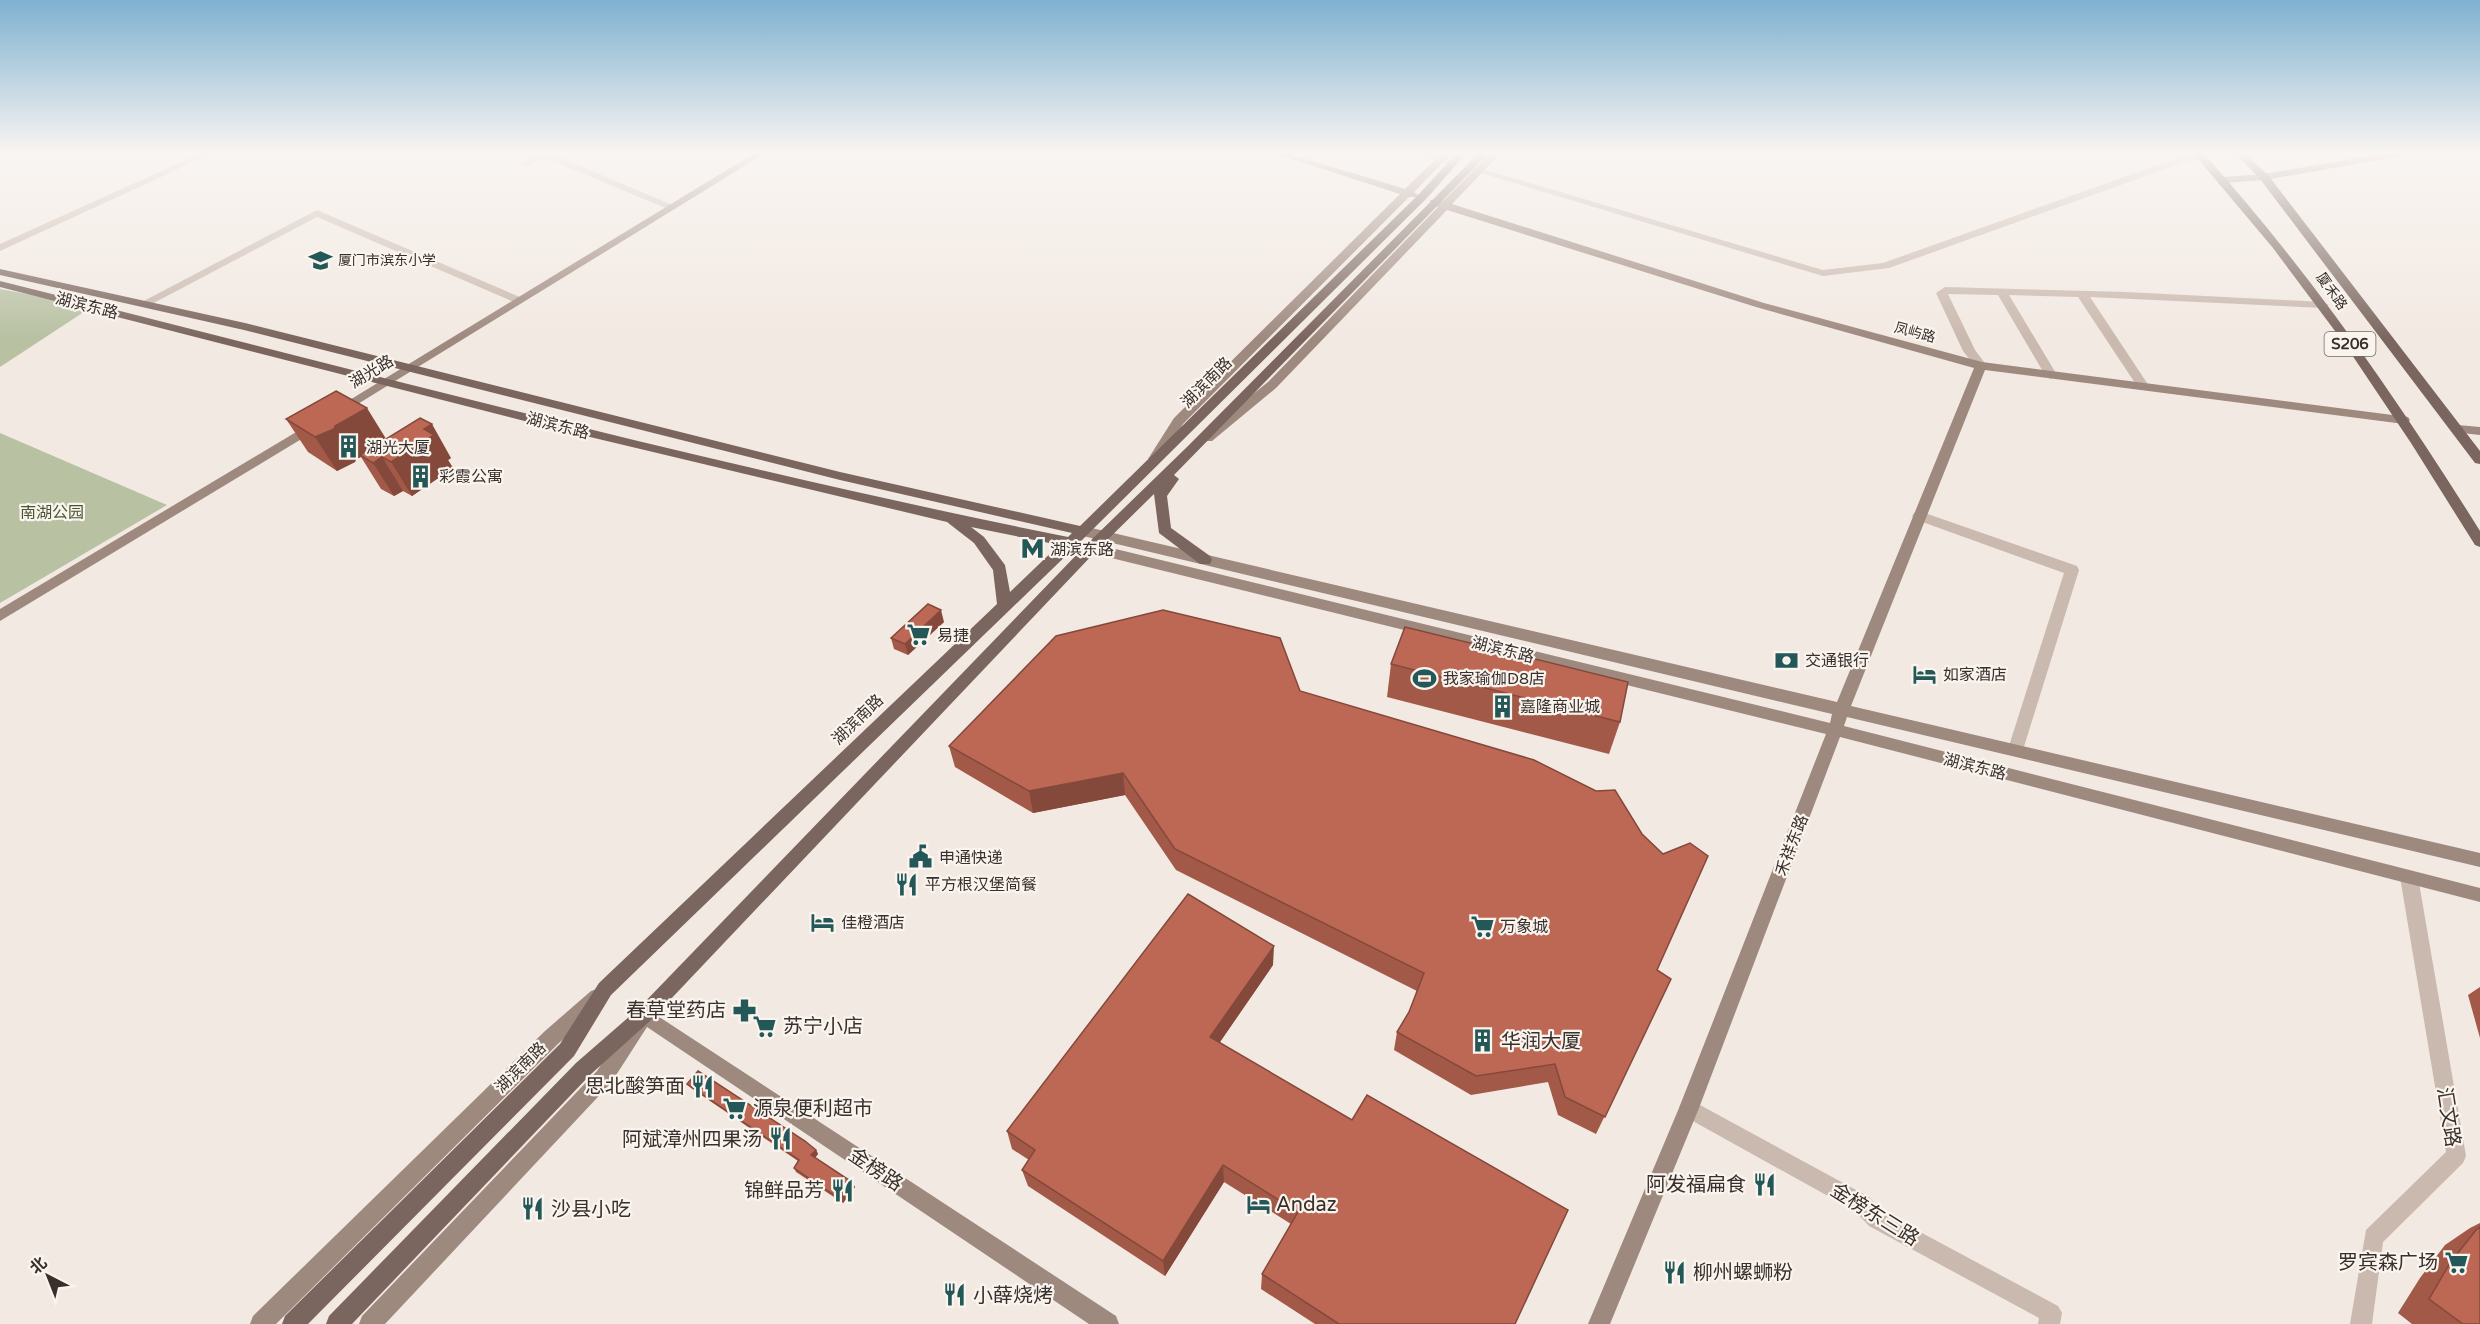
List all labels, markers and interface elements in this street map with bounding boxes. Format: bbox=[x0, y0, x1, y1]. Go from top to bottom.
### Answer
school or university icon: 厦门市滨东小学 bbox=[307, 247, 333, 273]
place label: 厦门市滨东小学 bbox=[338, 252, 436, 269]
street label: 厦禾路 bbox=[2313, 269, 2351, 313]
street label: 湖滨东路 bbox=[53, 289, 120, 323]
street label: 凤屿路 bbox=[1892, 319, 1937, 346]
road number: S206 bbox=[2324, 332, 2376, 356]
street label: 湖光路 bbox=[346, 351, 397, 393]
street label: 湖滨南路 bbox=[1177, 353, 1236, 412]
street label: 湖滨东路 bbox=[524, 409, 591, 443]
building icon: 湖光大厦 bbox=[335, 434, 361, 460]
place label: 湖光大厦 bbox=[366, 438, 430, 458]
building icon: 彩霞公寓 bbox=[408, 463, 434, 489]
place label: 彩霞公寓 bbox=[439, 467, 503, 487]
park label: 南湖公园 bbox=[20, 503, 84, 523]
metro station icon: 湖滨东路 bbox=[1019, 536, 1045, 562]
place label: 湖滨东路 bbox=[1050, 540, 1114, 560]
supermarket icon: 易捷 bbox=[906, 622, 932, 648]
place label: 易捷 bbox=[937, 626, 969, 646]
street label: 湖滨东路 bbox=[1469, 633, 1536, 667]
bank icon: 交通银行 bbox=[1774, 647, 1800, 673]
place label: 交通银行 bbox=[1805, 651, 1869, 671]
hotel icon: 如家酒店 bbox=[1912, 661, 1938, 687]
sports icon: 我家瑜伽D8店 bbox=[1412, 665, 1438, 691]
place label: 如家酒店 bbox=[1943, 665, 2007, 685]
place label: 我家瑜伽D8店 bbox=[1443, 669, 1545, 689]
street label: 湖滨南路 bbox=[828, 690, 888, 749]
building icon: 嘉隆商业城 bbox=[1489, 693, 1515, 719]
place label: 嘉隆商业城 bbox=[1520, 697, 1600, 717]
street label: 湖滨东路 bbox=[1941, 750, 2008, 784]
street label: 禾祥东路 bbox=[1771, 812, 1813, 879]
public building icon: 申通快递 bbox=[908, 844, 934, 870]
place label: 申通快递 bbox=[939, 848, 1003, 868]
restaurant icon: 平方根汉堡简餐 bbox=[894, 871, 920, 897]
place label: 平方根汉堡简餐 bbox=[925, 875, 1037, 895]
hotel icon: 佳橙酒店 bbox=[810, 909, 836, 935]
place label: 佳橙酒店 bbox=[841, 913, 905, 933]
supermarket icon: 万象城 bbox=[1469, 913, 1495, 939]
place label: 万象城 bbox=[1500, 917, 1548, 937]
pharmacy icon: 春草堂药店 bbox=[731, 997, 757, 1023]
place label: 春草堂药店 bbox=[626, 999, 726, 1023]
supermarket icon: 苏宁小店 bbox=[752, 1013, 778, 1039]
place label: 苏宁小店 bbox=[783, 1015, 863, 1039]
building icon: 华润大厦 bbox=[1470, 1028, 1496, 1054]
place label: 华润大厦 bbox=[1501, 1030, 1581, 1054]
street label: 湖滨南路 bbox=[491, 1038, 550, 1097]
restaurant icon: 思北酸笋面 bbox=[690, 1073, 716, 1099]
place label: 思北酸笋面 bbox=[585, 1075, 685, 1099]
street label: 汇文路 bbox=[2431, 1086, 2465, 1149]
supermarket icon: 源泉便利超市 bbox=[722, 1095, 748, 1121]
place label: 源泉便利超市 bbox=[753, 1097, 873, 1121]
restaurant icon: 阿斌漳州四果汤 bbox=[767, 1126, 793, 1152]
place label: 阿斌漳州四果汤 bbox=[622, 1128, 762, 1152]
street label: 金榜路 bbox=[844, 1143, 907, 1197]
restaurant icon: 阿发福扁食 bbox=[1751, 1171, 1777, 1197]
place label: 阿发福扁食 bbox=[1646, 1173, 1746, 1197]
restaurant icon: 锦鲜品芳 bbox=[829, 1177, 855, 1203]
street label: 金榜东三路 bbox=[1826, 1178, 1923, 1252]
place label: 锦鲜品芳 bbox=[744, 1179, 824, 1203]
hotel icon: Andaz bbox=[1245, 1191, 1271, 1217]
place label: Andaz bbox=[1276, 1193, 1337, 1217]
restaurant icon: 沙县小吃 bbox=[520, 1196, 546, 1222]
place label: 沙县小吃 bbox=[551, 1198, 631, 1222]
north arrow bbox=[18, 1246, 78, 1306]
supermarket icon: 罗宾森广场 bbox=[2443, 1249, 2469, 1275]
place label: 罗宾森广场 bbox=[2338, 1251, 2438, 1275]
text: 北 bbox=[26, 1253, 51, 1278]
restaurant icon: 柳州螺蛳粉 bbox=[1662, 1259, 1688, 1285]
place label: 柳州螺蛳粉 bbox=[1693, 1261, 1793, 1285]
restaurant icon: 小薛烧烤 bbox=[942, 1282, 968, 1308]
place label: 小薛烧烤 bbox=[973, 1284, 1053, 1308]

